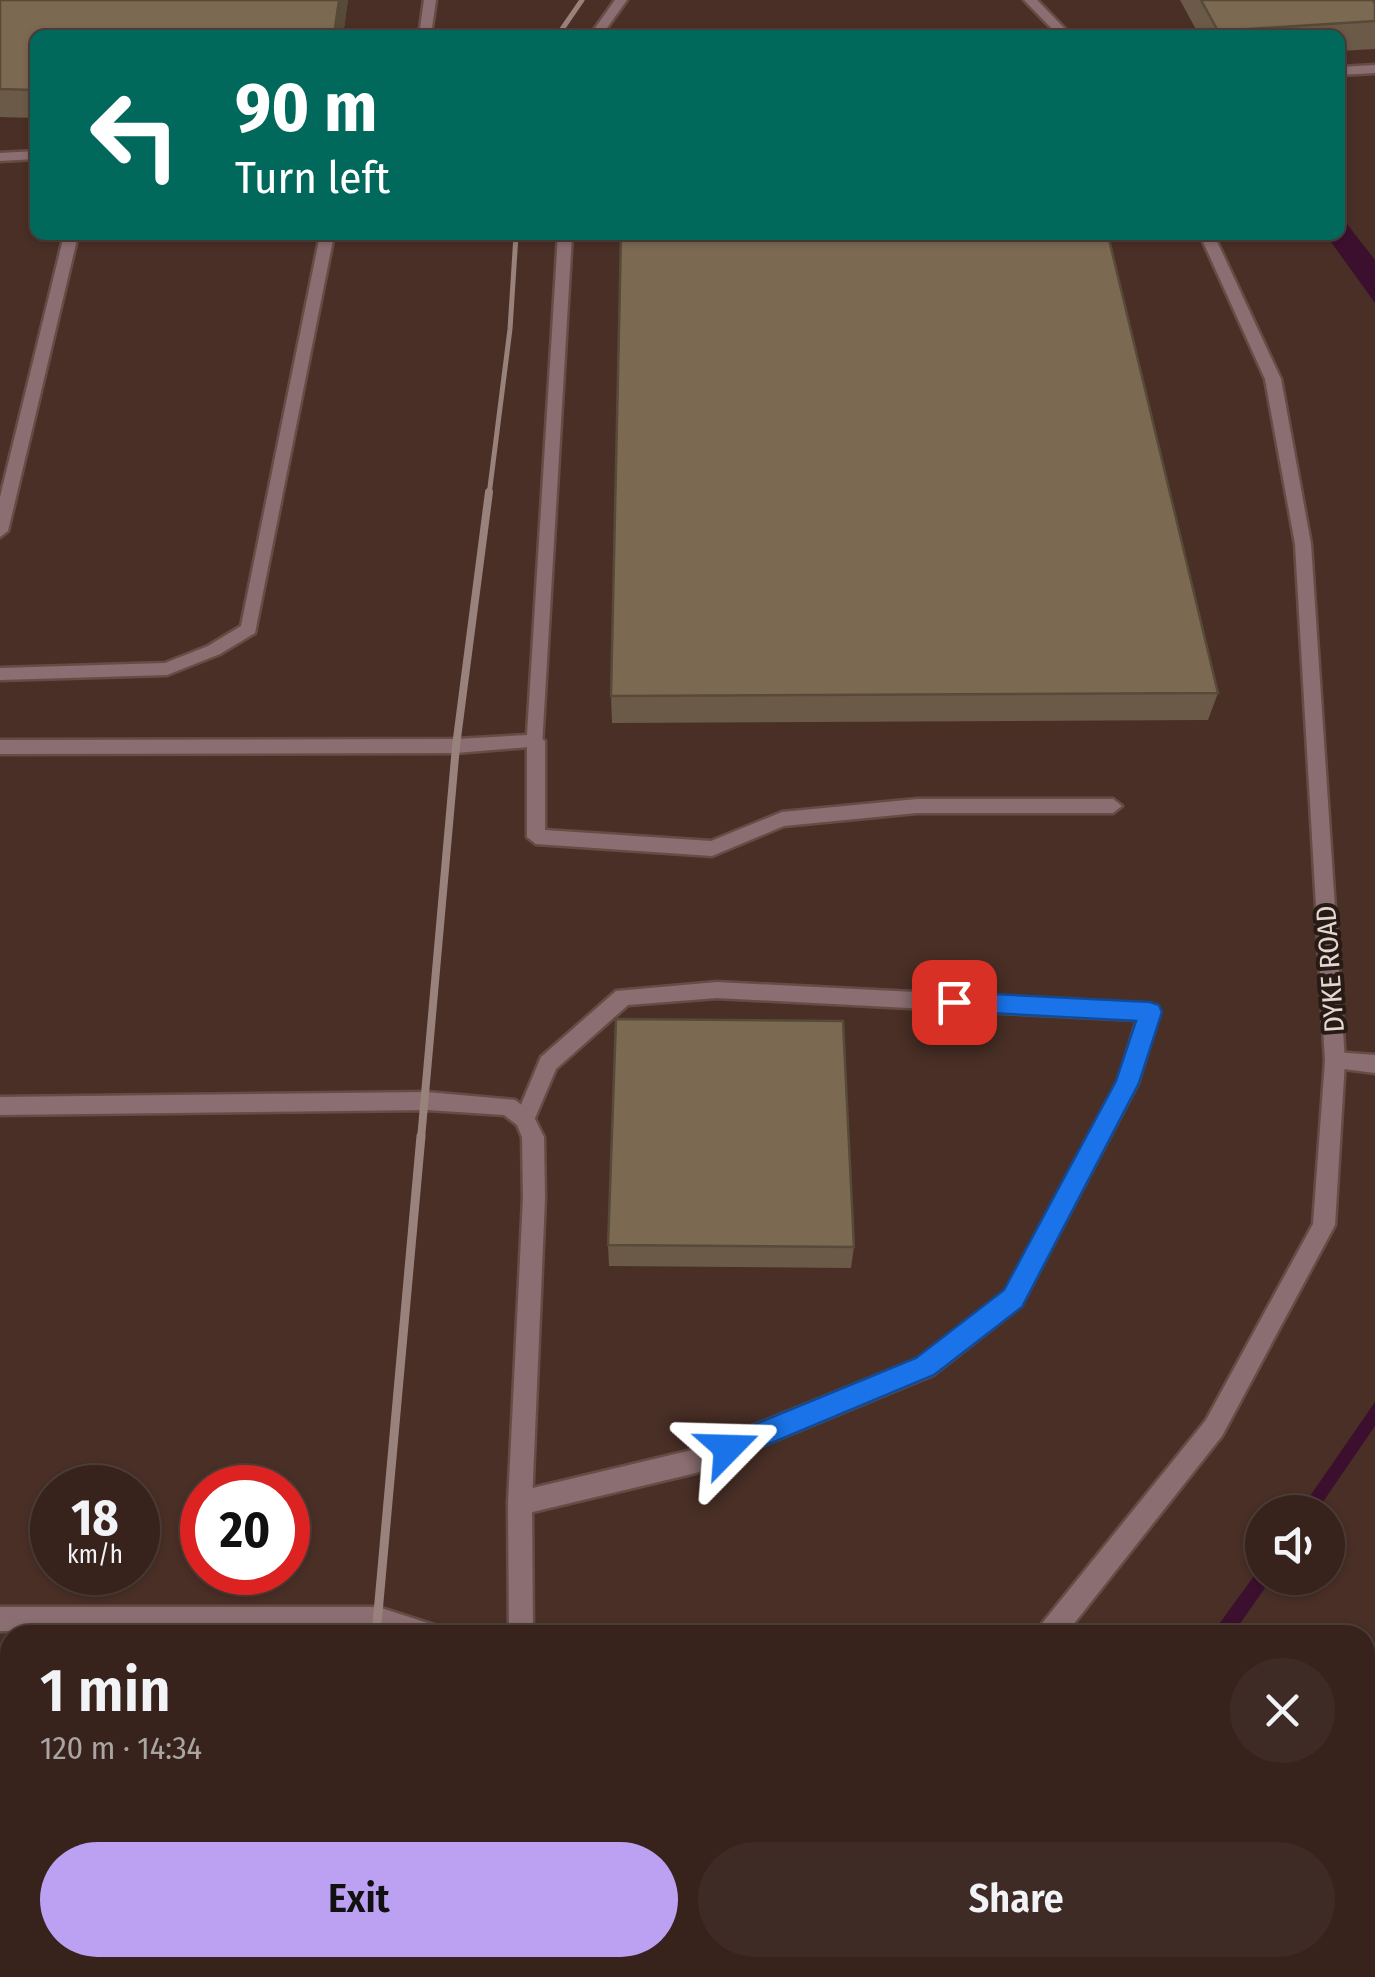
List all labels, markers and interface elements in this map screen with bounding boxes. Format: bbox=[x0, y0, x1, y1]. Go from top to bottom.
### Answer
text: 90 m bbox=[235, 66, 377, 150]
icon: left bbox=[70, 70, 200, 200]
text: Turn left bbox=[235, 151, 390, 205]
street label: DYKE ROAD bbox=[1309, 904, 1351, 1034]
pin bbox=[912, 960, 997, 1045]
icon: arrive bbox=[927, 975, 982, 1030]
position arrow bbox=[676, 1396, 780, 1500]
speed limit sign: 20 bbox=[180, 1465, 310, 1595]
text: 18 bbox=[71, 1488, 119, 1548]
map controls bbox=[1245, 1495, 1345, 1595]
button: sound bbox=[1245, 1495, 1345, 1595]
text: km/h bbox=[67, 1540, 123, 1570]
text: 1 min bbox=[40, 1655, 171, 1727]
button: close bbox=[1230, 1658, 1335, 1763]
text: 120 m · 14:34 bbox=[40, 1729, 202, 1767]
button: Exit bbox=[40, 1842, 678, 1957]
button: Share bbox=[698, 1842, 1335, 1957]

